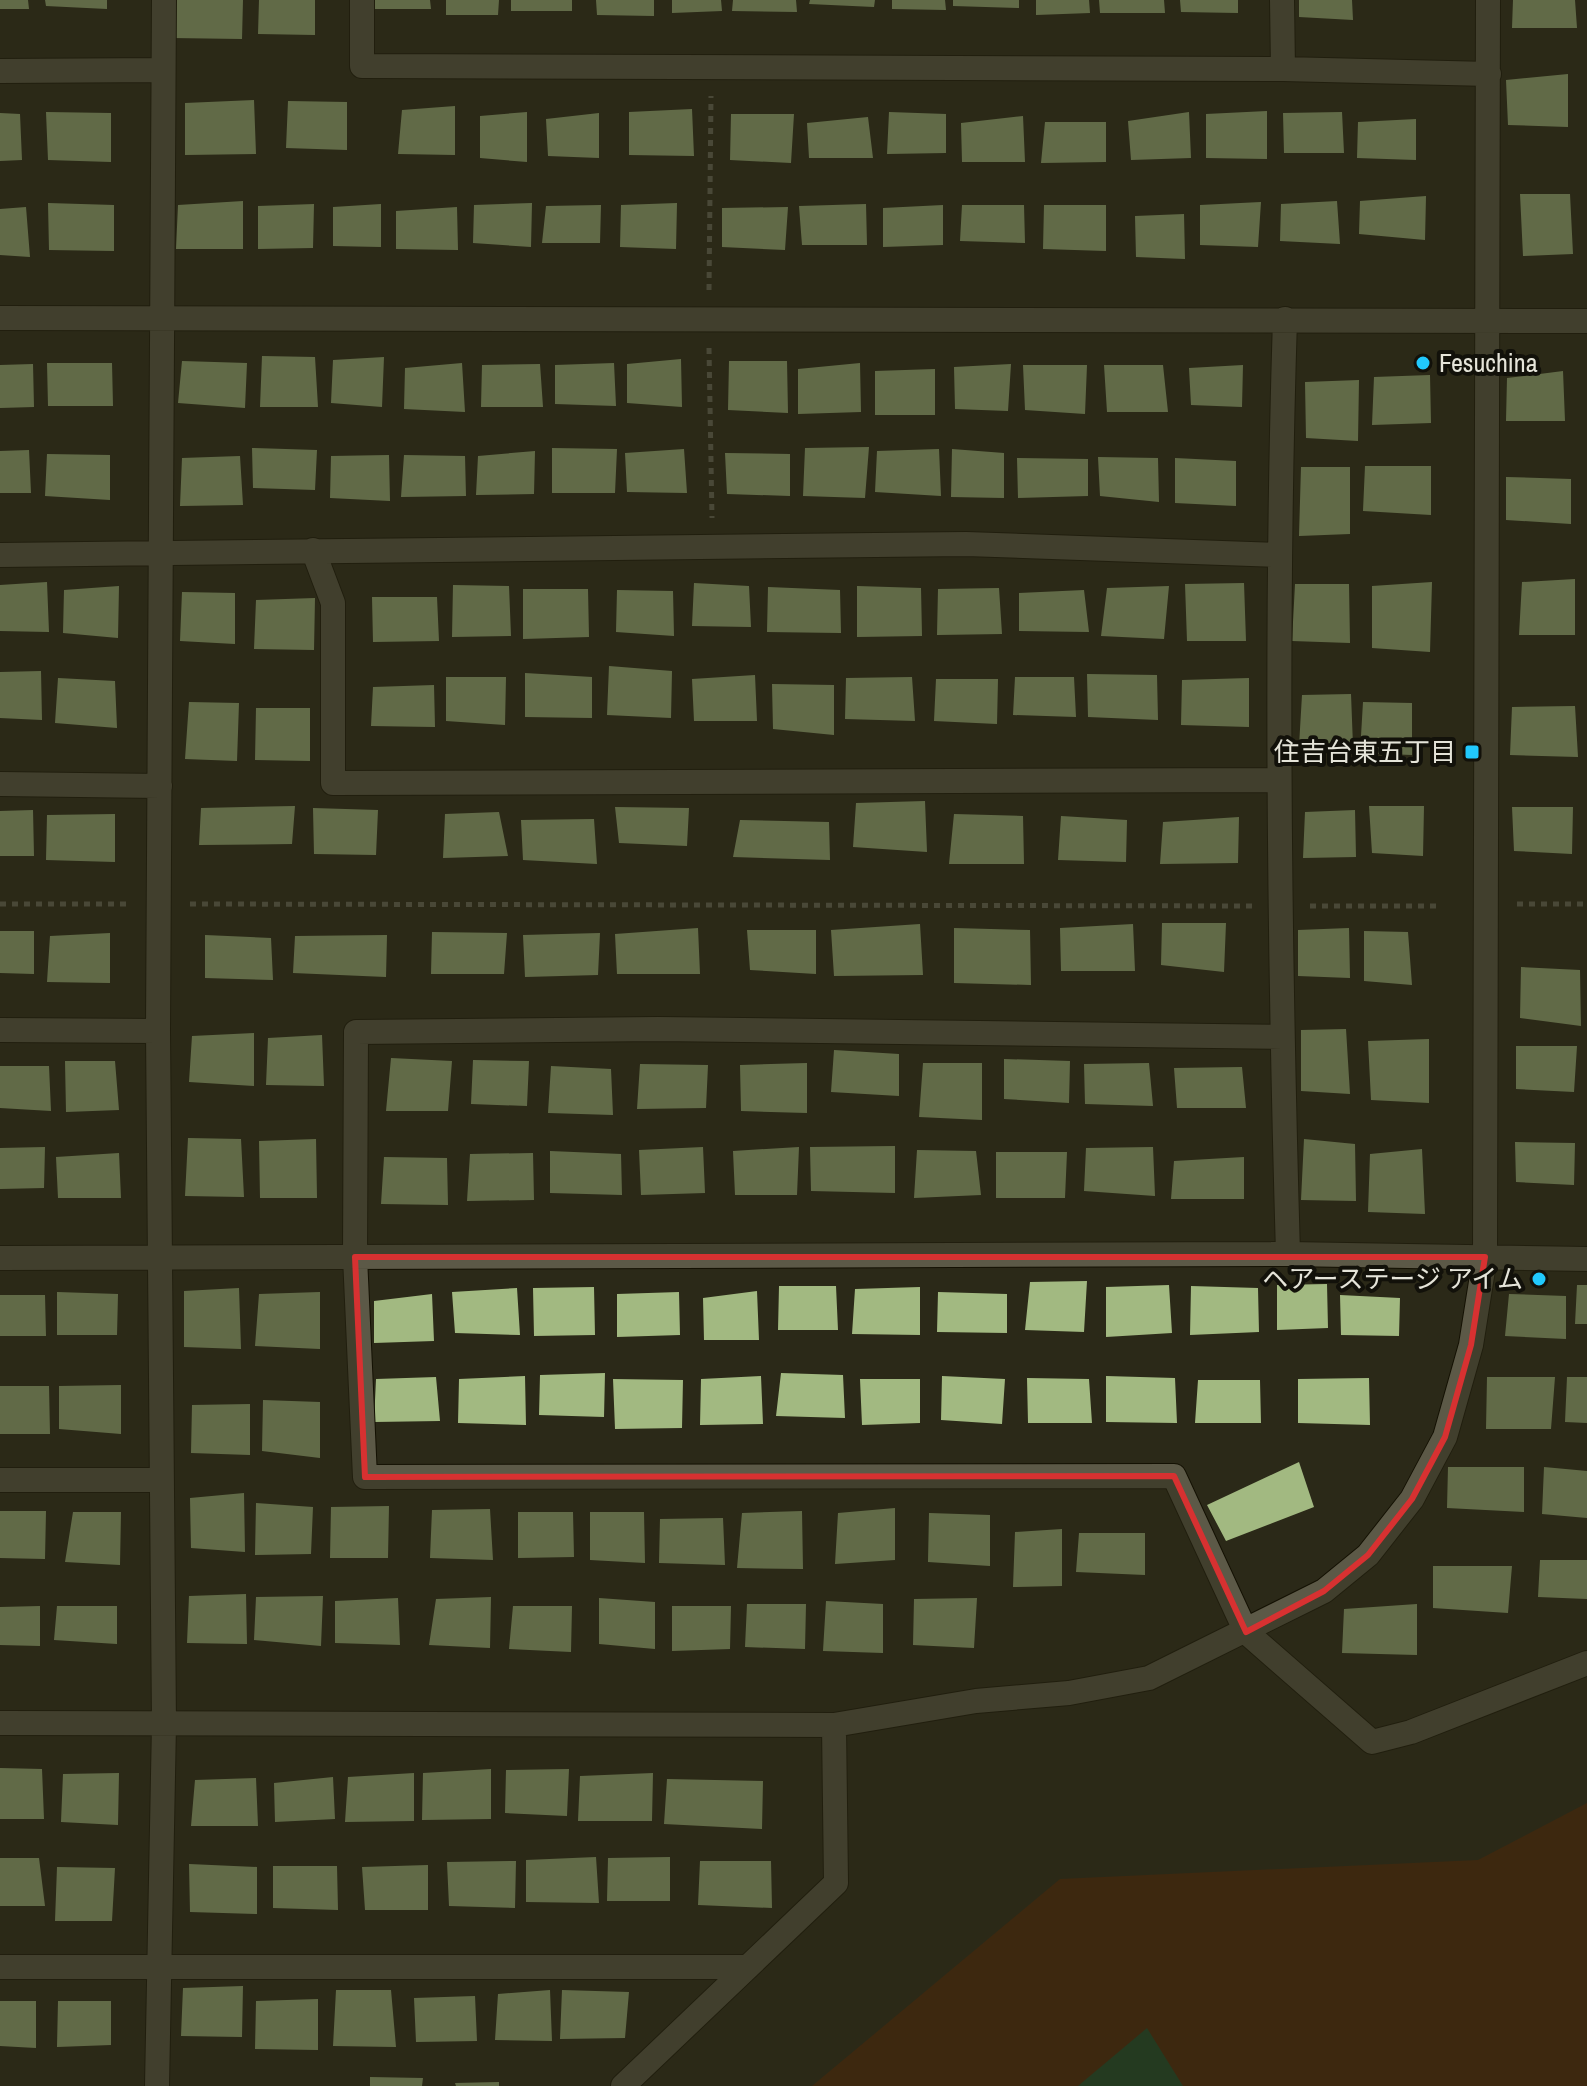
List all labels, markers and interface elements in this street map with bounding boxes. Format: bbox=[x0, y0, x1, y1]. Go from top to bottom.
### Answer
place label: Fesuchina bbox=[1439, 345, 1538, 380]
marker: Fesuchina bbox=[1414, 354, 1432, 372]
place label: 住吉台東五丁目 bbox=[1274, 734, 1456, 769]
marker: 住吉台東五丁目 bbox=[1463, 743, 1481, 761]
place label: ヘアーステージ アイム bbox=[1262, 1261, 1523, 1296]
marker: ヘアーステージ アイム bbox=[1530, 1270, 1548, 1288]

